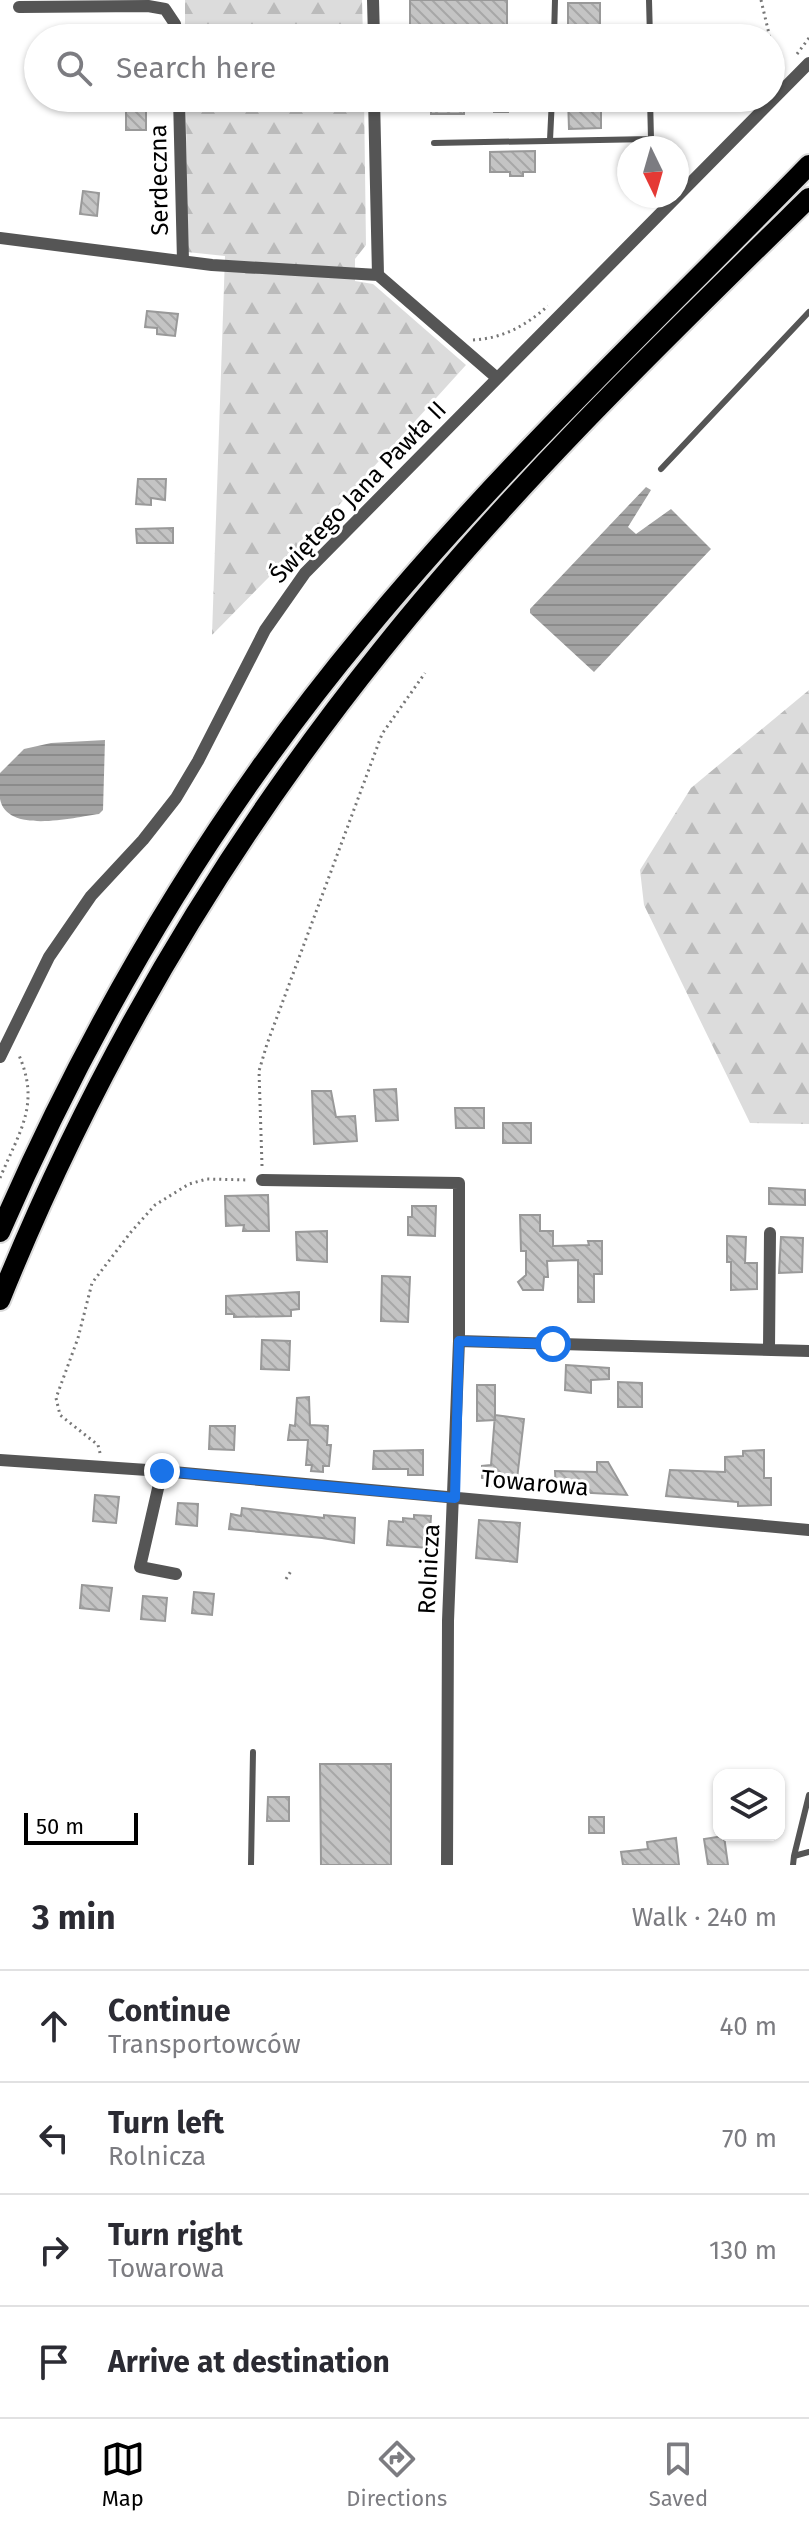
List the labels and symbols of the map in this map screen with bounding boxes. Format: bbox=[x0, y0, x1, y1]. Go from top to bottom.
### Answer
street label: Serdeczna bbox=[144, 124, 174, 236]
north arrow bbox=[617, 136, 689, 208]
street label: Świętego Jana Pawła II bbox=[263, 395, 452, 589]
route start bbox=[535, 1326, 571, 1362]
route end bbox=[144, 1453, 180, 1489]
street label: Towarowa bbox=[480, 1464, 590, 1502]
street label: Rolnicza bbox=[413, 1523, 445, 1615]
scale bar bbox=[24, 1809, 138, 1845]

